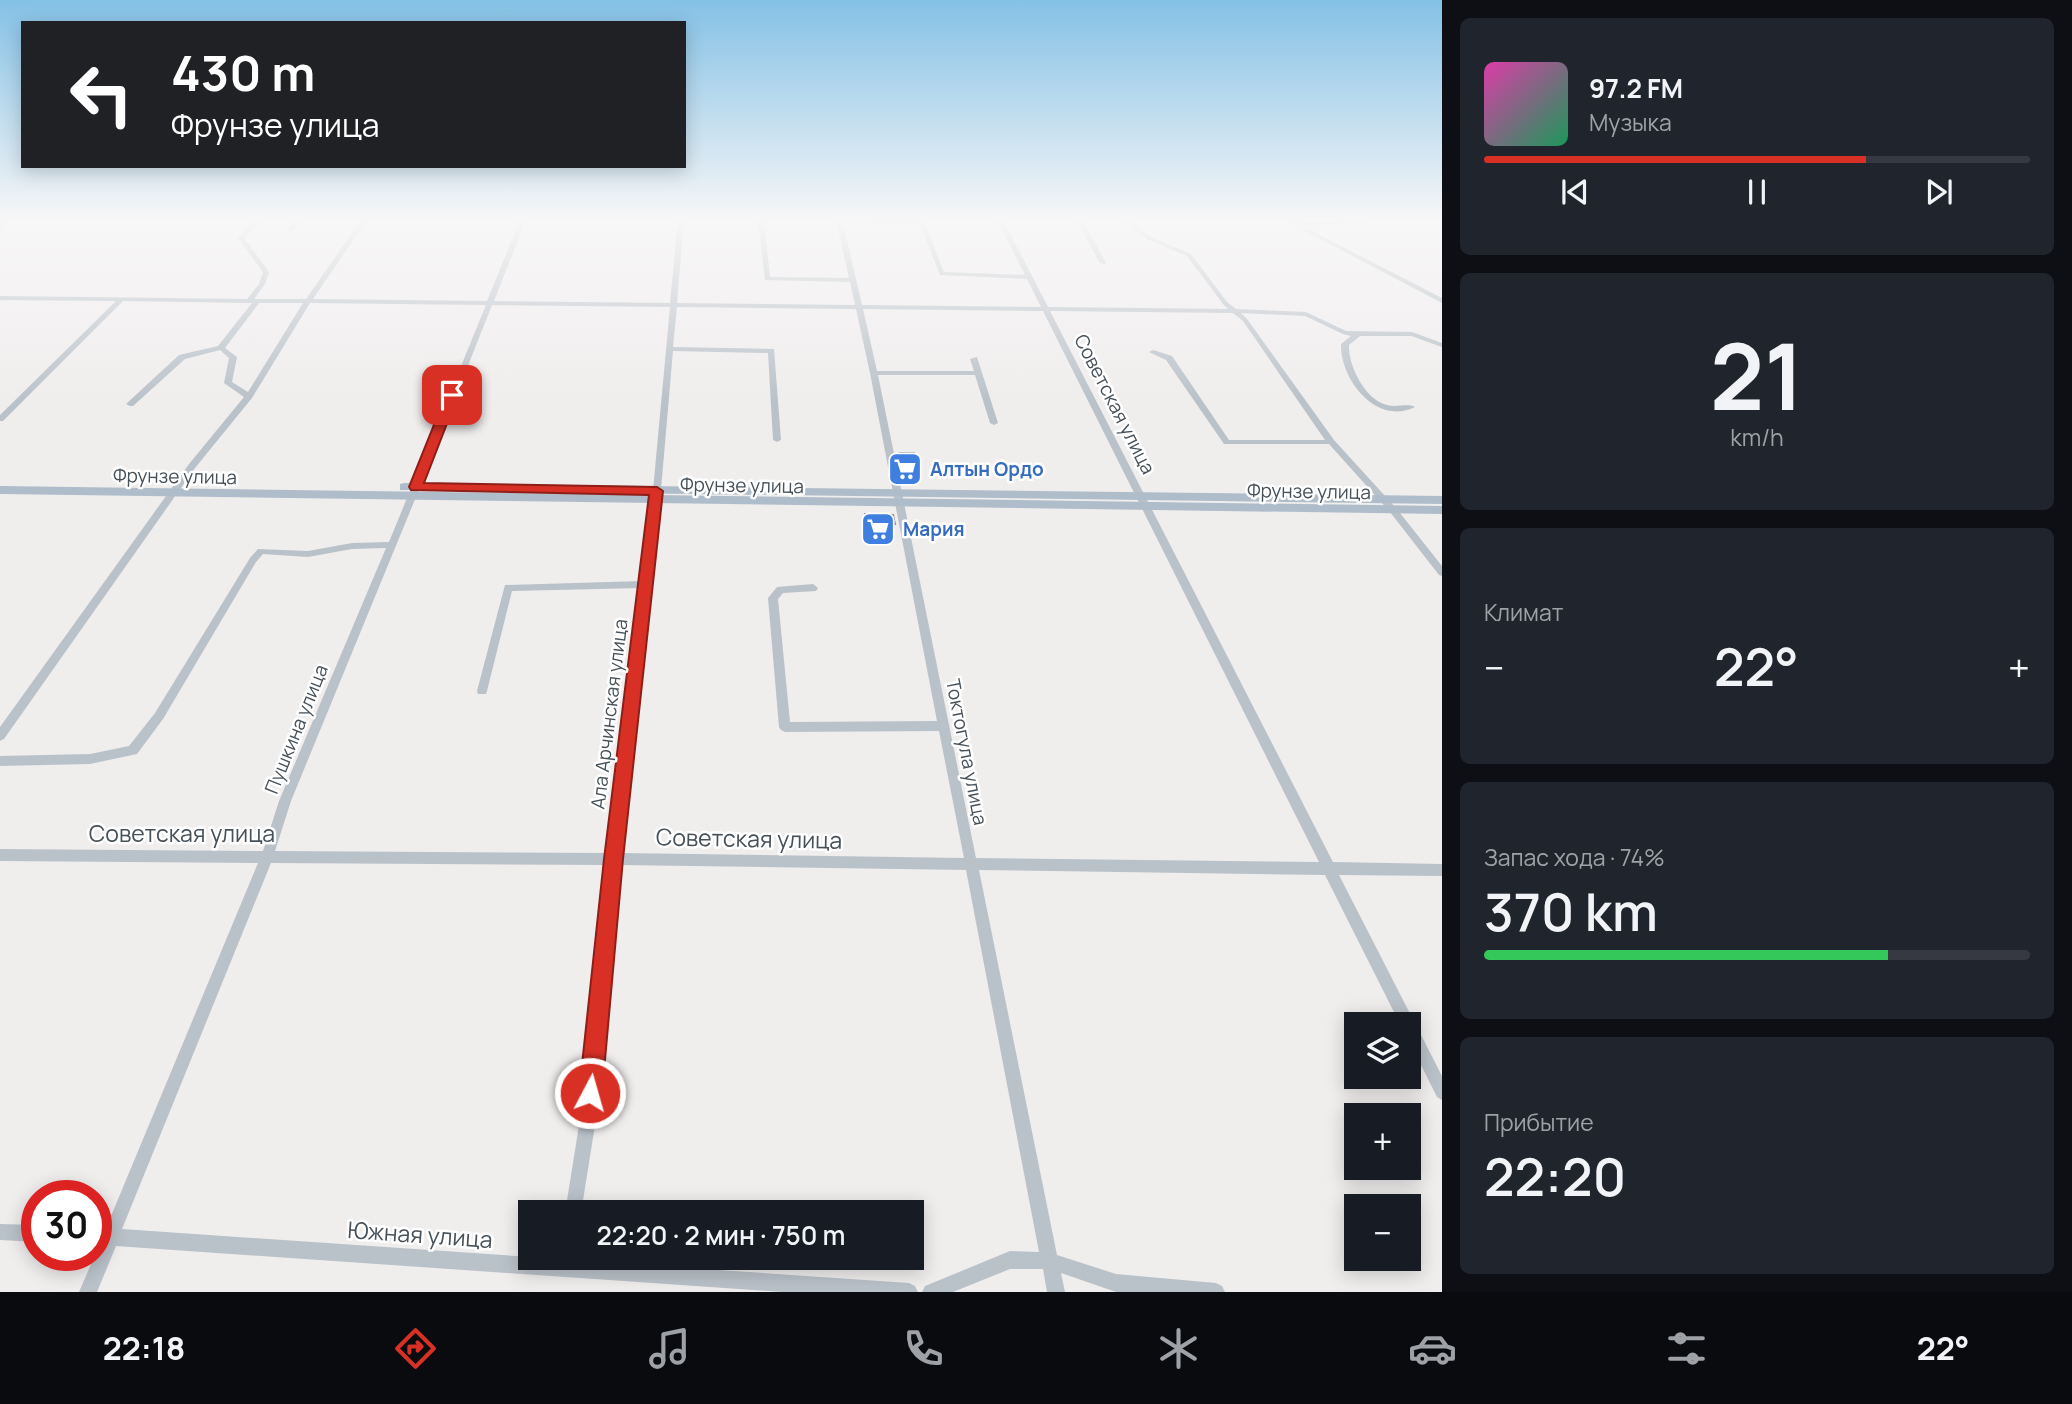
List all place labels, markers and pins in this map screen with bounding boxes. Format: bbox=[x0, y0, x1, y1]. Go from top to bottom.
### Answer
pin bbox=[422, 365, 482, 425]
supermarket icon: Алтын Ордо bbox=[886, 450, 924, 488]
place label: Алтын Ордо bbox=[930, 456, 1044, 482]
supermarket icon: Мария bbox=[859, 510, 897, 548]
place label: Мария bbox=[903, 516, 965, 542]

